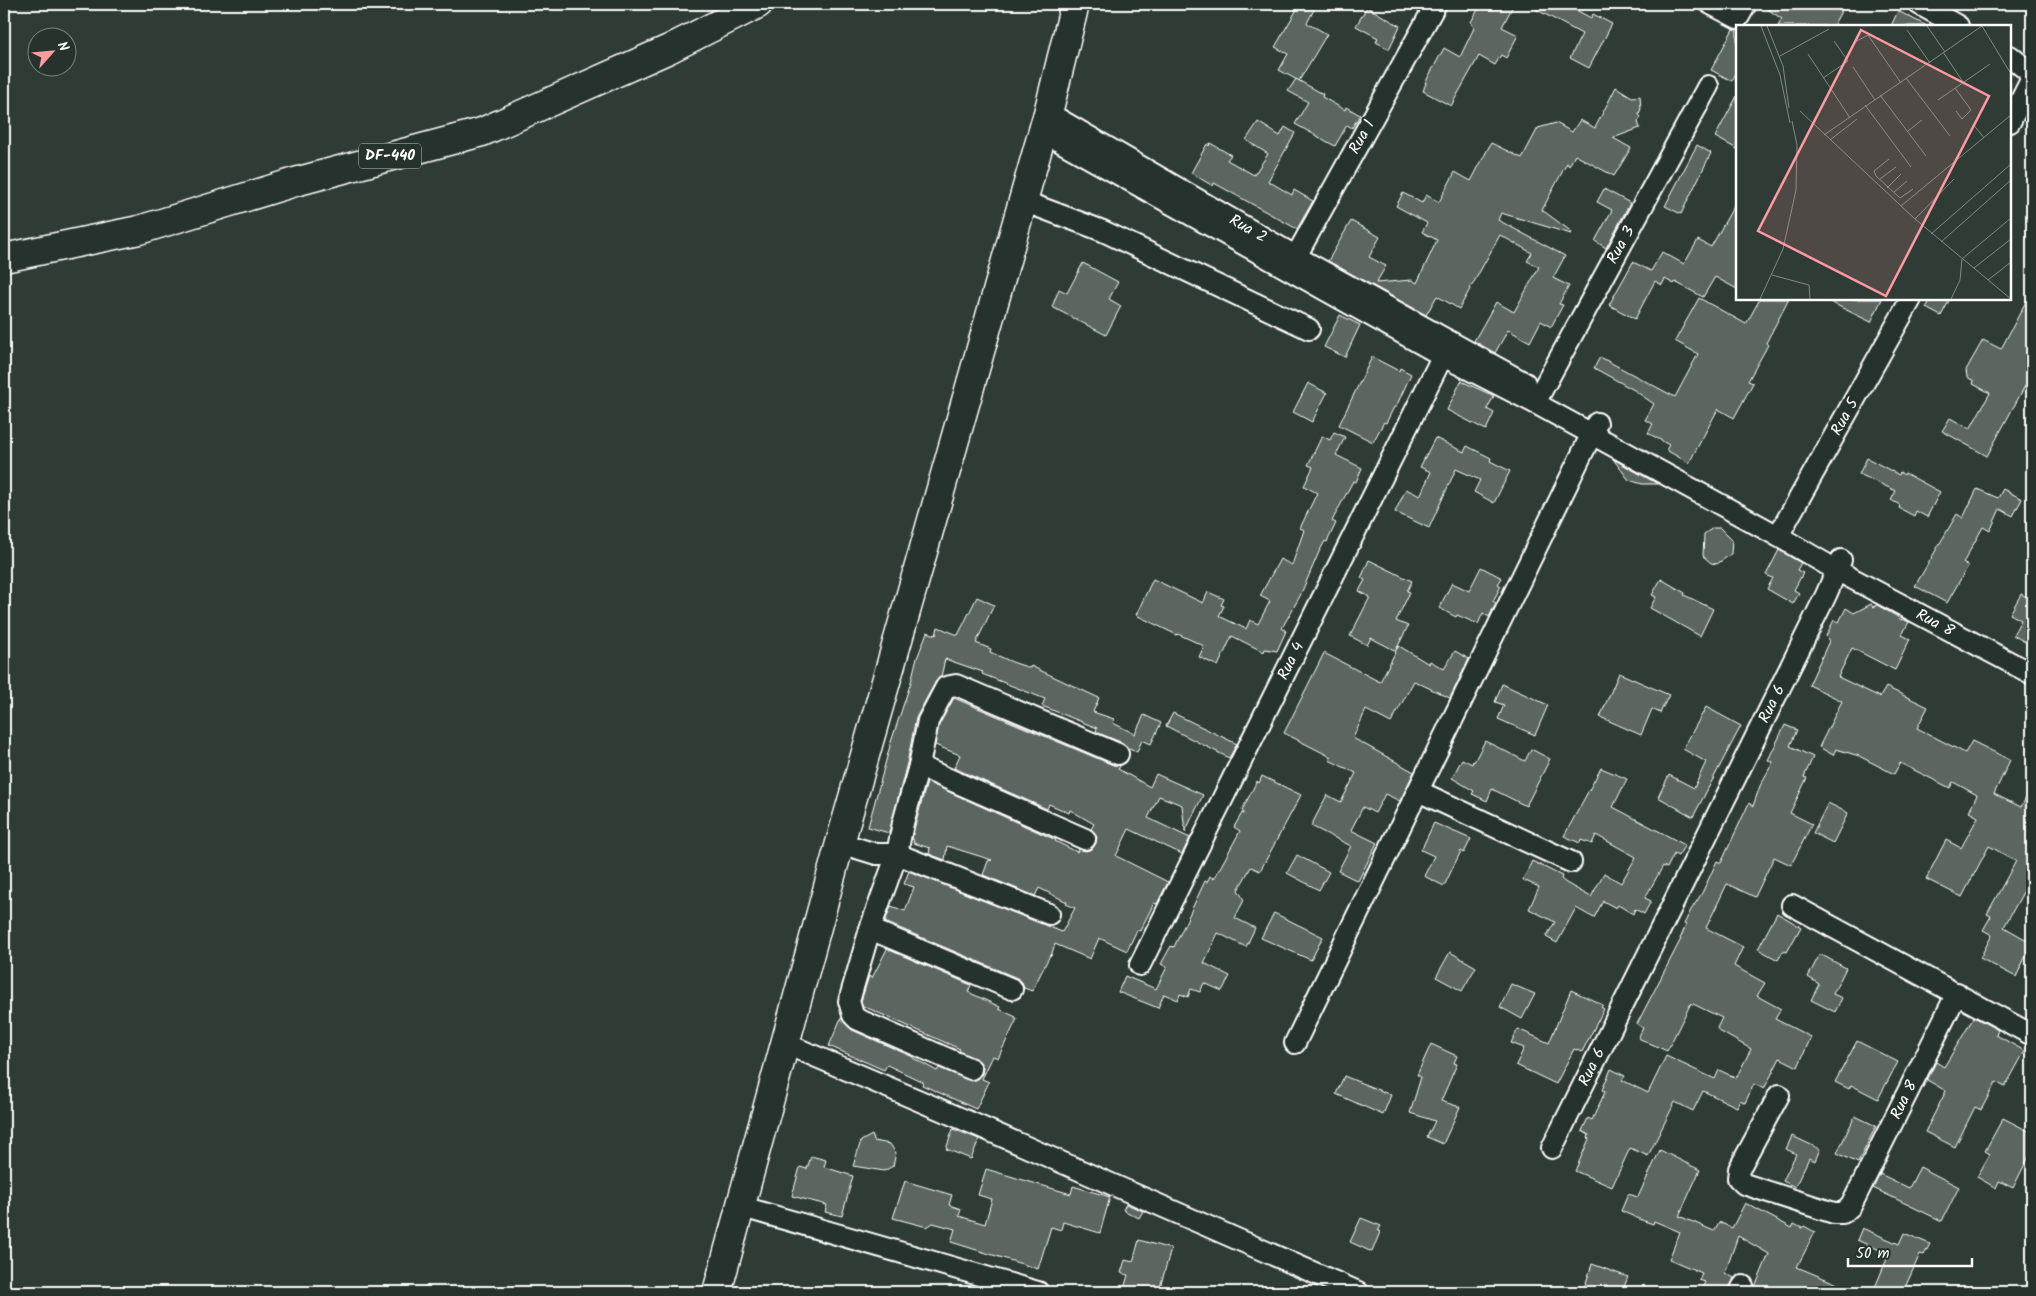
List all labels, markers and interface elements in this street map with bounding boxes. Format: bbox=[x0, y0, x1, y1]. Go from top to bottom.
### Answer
inset map bbox=[1736, 25, 2011, 300]
north arrow bbox=[28, 28, 78, 78]
text: N bbox=[51, 38, 75, 56]
street label: Rua 1 bbox=[1342, 115, 1382, 159]
road number: DF-440 bbox=[359, 144, 421, 168]
street label: Rua 2 bbox=[1224, 208, 1272, 250]
street label: Rua 3 bbox=[1600, 221, 1642, 269]
street label: Rua 5 bbox=[1824, 392, 1866, 440]
street label: Rua 8 bbox=[1911, 602, 1959, 644]
street label: Rua 4 bbox=[1271, 637, 1311, 684]
street label: Rua 6 bbox=[1752, 681, 1792, 727]
street label: Rua 6 bbox=[1572, 1044, 1612, 1090]
street label: Rua 8 bbox=[1884, 1076, 1924, 1124]
scale bar bbox=[1848, 1236, 1972, 1268]
text: 50 m bbox=[1856, 1242, 1890, 1266]

